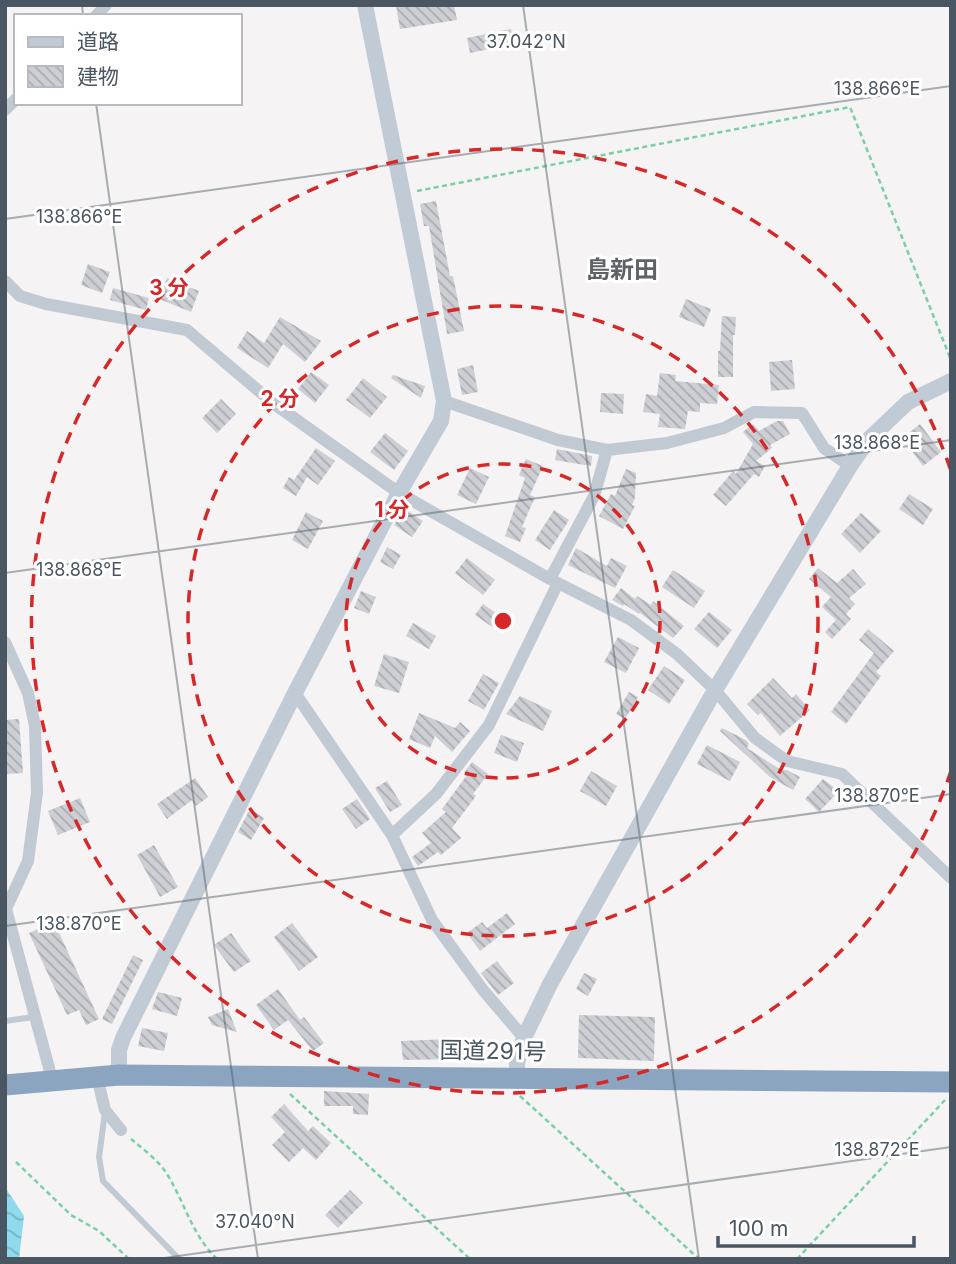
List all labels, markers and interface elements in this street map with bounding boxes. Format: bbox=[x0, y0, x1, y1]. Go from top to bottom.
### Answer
legend bbox=[14, 14, 242, 105]
text: 道路 bbox=[77, 29, 119, 54]
text: 37.042°N bbox=[486, 31, 566, 52]
text: 建物 bbox=[77, 64, 119, 89]
text: 138.866°E bbox=[834, 78, 920, 99]
text: 138.866°E bbox=[36, 206, 122, 227]
district label: 島新田 bbox=[586, 255, 658, 284]
text: 3 分 bbox=[149, 275, 189, 300]
text: 2 分 bbox=[260, 386, 300, 411]
text: 138.868°E bbox=[834, 432, 920, 453]
text: 1 分 bbox=[374, 497, 410, 522]
text: 138.868°E bbox=[36, 559, 122, 580]
centre of rings bbox=[491, 609, 515, 633]
text: 138.870°E bbox=[834, 785, 920, 806]
text: 138.870°E bbox=[36, 913, 122, 934]
street label: 国道291号 bbox=[439, 1036, 547, 1066]
text: 138.872°E bbox=[834, 1139, 920, 1160]
scale bar bbox=[718, 1204, 914, 1248]
text: 37.040°N bbox=[215, 1211, 295, 1232]
text: 100 m bbox=[729, 1216, 788, 1241]

